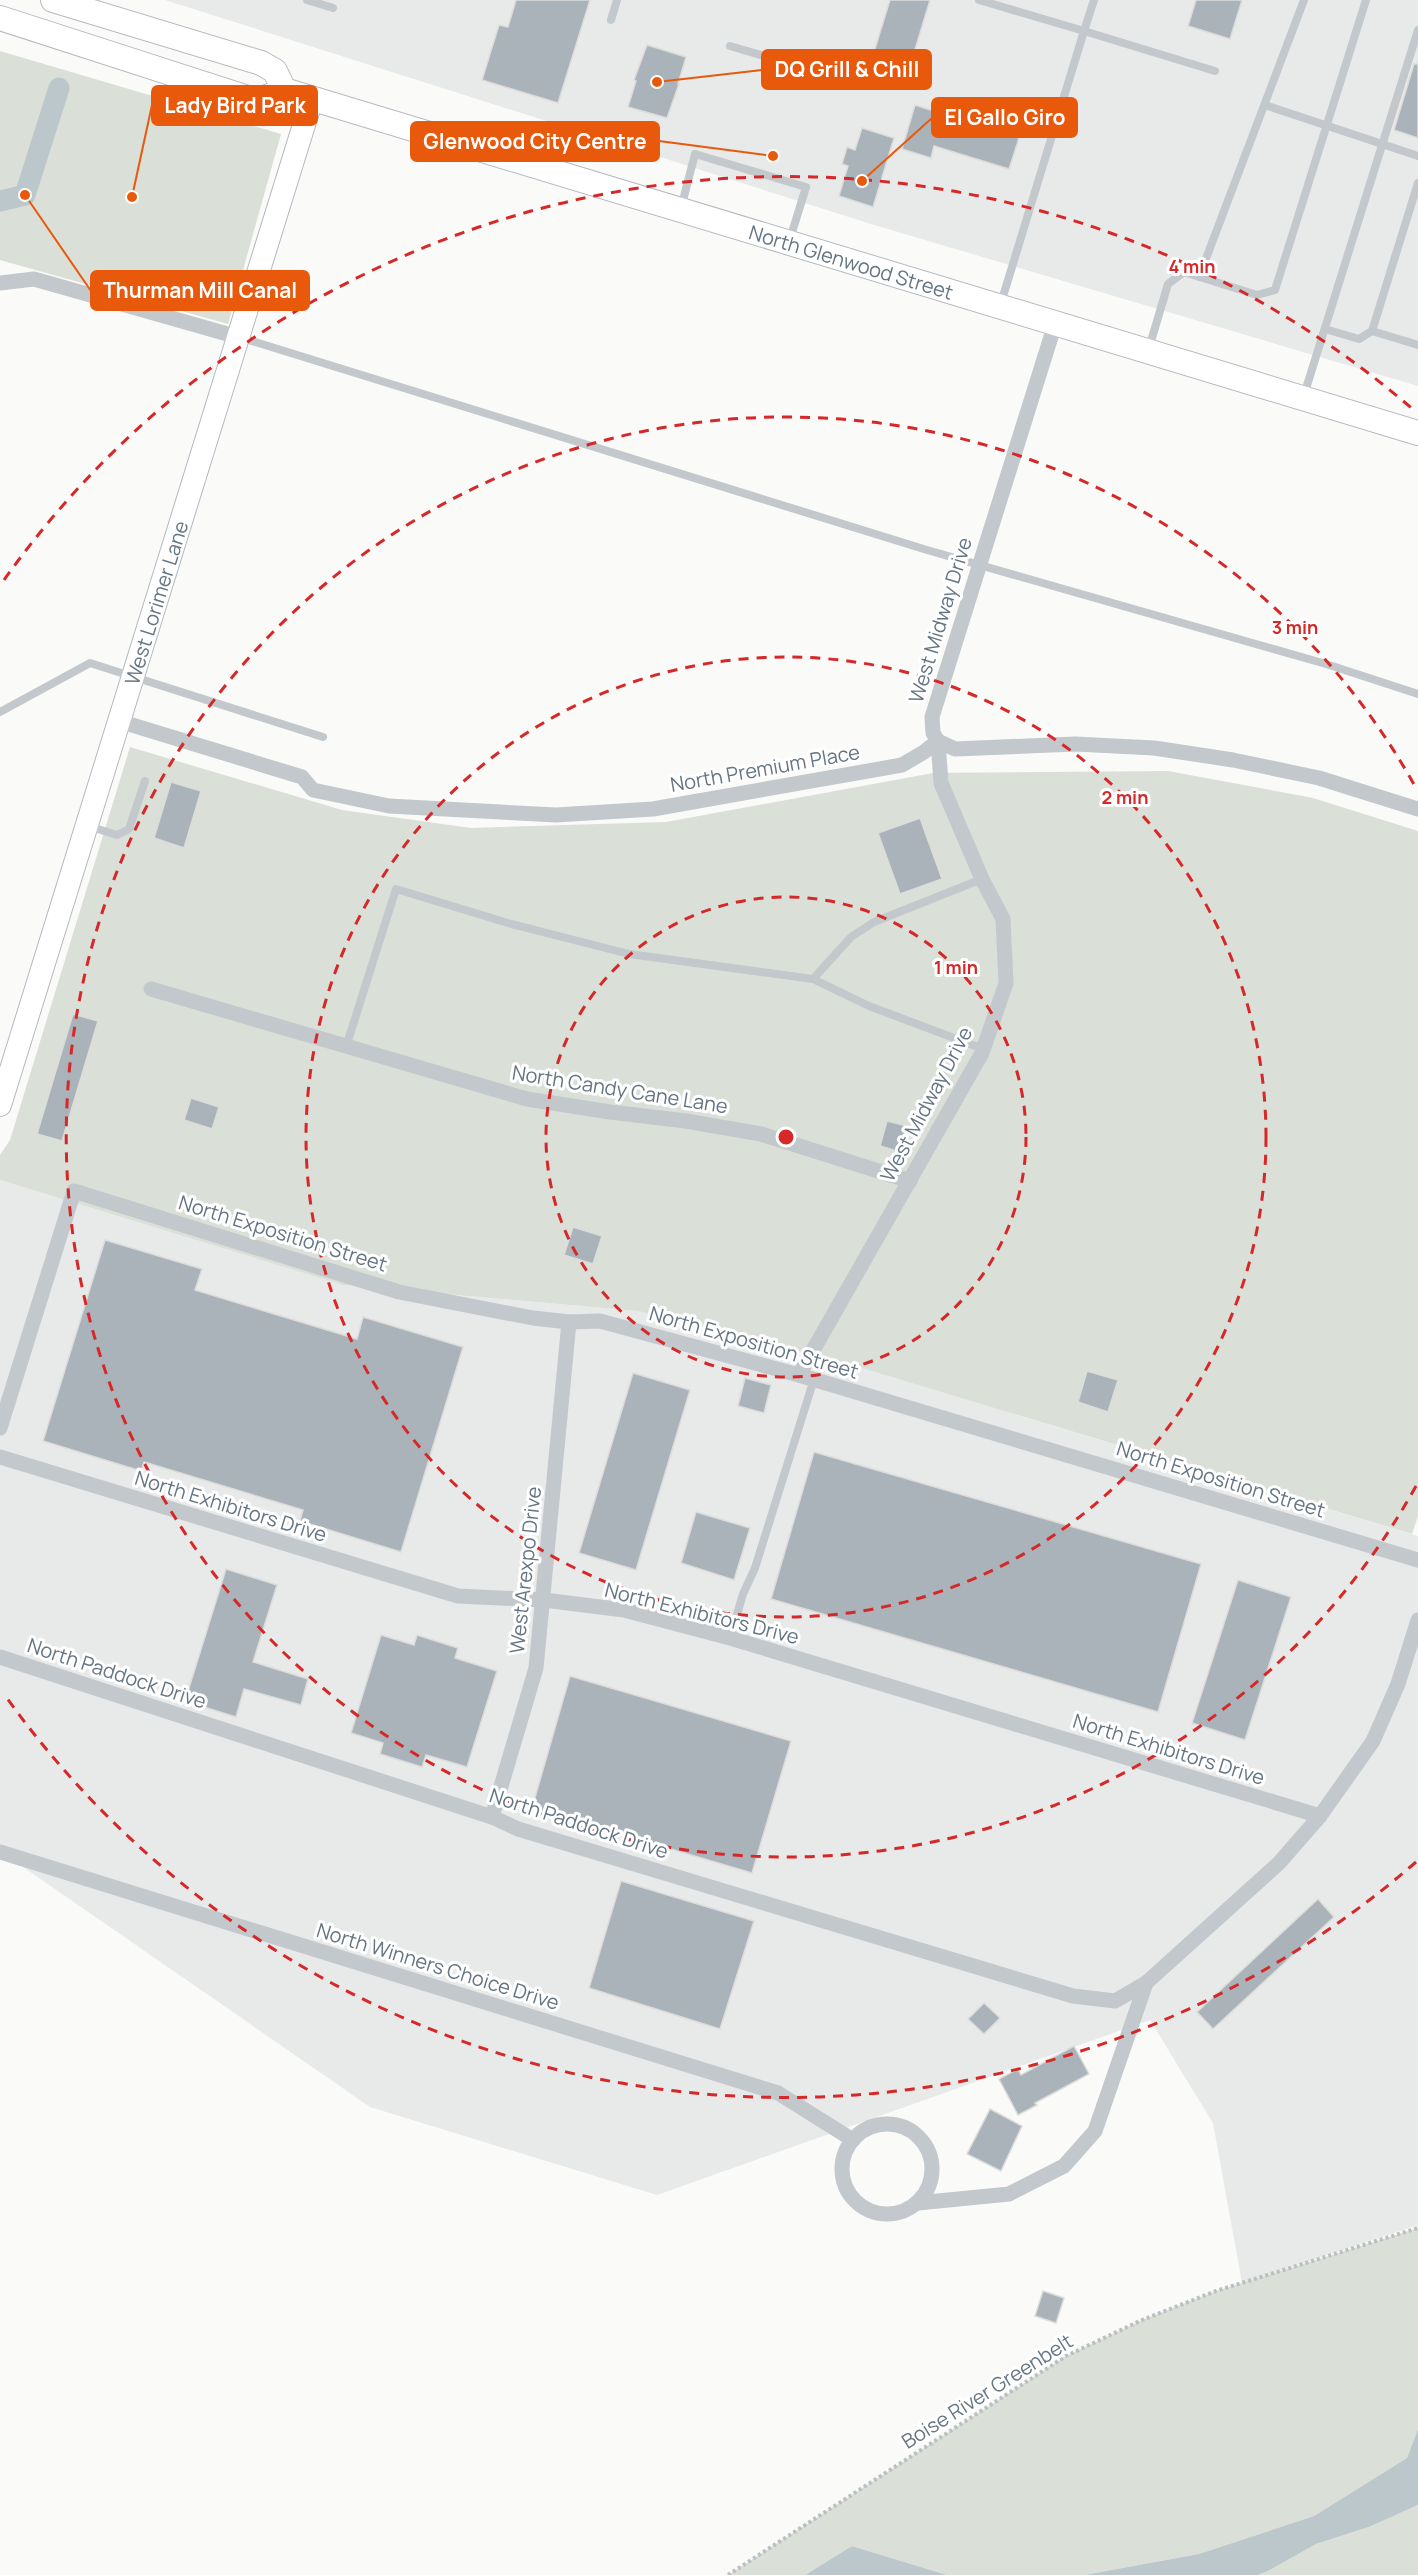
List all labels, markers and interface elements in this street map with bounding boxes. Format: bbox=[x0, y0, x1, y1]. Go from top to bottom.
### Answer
callout: DQ Grill & Chill bbox=[762, 50, 931, 89]
text: DQ Grill & Chill bbox=[775, 55, 919, 83]
callout: Lady Bird Park bbox=[152, 86, 317, 125]
text: Lady Bird Park bbox=[164, 91, 306, 119]
callout: El Gallo Giro bbox=[932, 98, 1077, 137]
text: El Gallo Giro bbox=[944, 103, 1066, 131]
callout: Glenwood City Centre bbox=[411, 122, 659, 161]
text: Glenwood City Centre bbox=[423, 127, 647, 155]
street label: North Glenwood Street bbox=[746, 218, 957, 305]
text: 4 min bbox=[1168, 254, 1216, 278]
callout: Thurman Mill Canal bbox=[91, 271, 309, 310]
text: Thurman Mill Canal bbox=[103, 276, 297, 304]
street label: West Lorimer Lane bbox=[118, 517, 194, 688]
street label: West Midway Drive bbox=[902, 534, 978, 706]
text: 3 min bbox=[1272, 615, 1318, 639]
street label: North Premium Place bbox=[668, 738, 862, 798]
text: 2 min bbox=[1102, 785, 1148, 809]
text: 1 min bbox=[934, 955, 978, 979]
street label: West Midway Drive bbox=[874, 1022, 978, 1186]
street label: North Candy Cane Lane bbox=[510, 1059, 730, 1119]
centre of rings bbox=[776, 1127, 796, 1147]
street label: North Exposition Street bbox=[176, 1188, 390, 1278]
street label: North Exposition Street bbox=[646, 1299, 862, 1385]
street label: North Exposition Street bbox=[1114, 1434, 1328, 1524]
street label: North Exhibitors Drive bbox=[132, 1464, 330, 1548]
street label: West Arexpo Drive bbox=[503, 1485, 547, 1655]
street label: North Exhibitors Drive bbox=[602, 1576, 802, 1650]
street label: North Paddock Drive bbox=[24, 1631, 210, 1715]
street label: North Exhibitors Drive bbox=[1070, 1707, 1268, 1791]
street label: North Paddock Drive bbox=[486, 1781, 672, 1865]
street label: North Winners Choice Drive bbox=[313, 1916, 563, 2016]
street label: Boise River Greenbelt bbox=[896, 2327, 1078, 2455]

